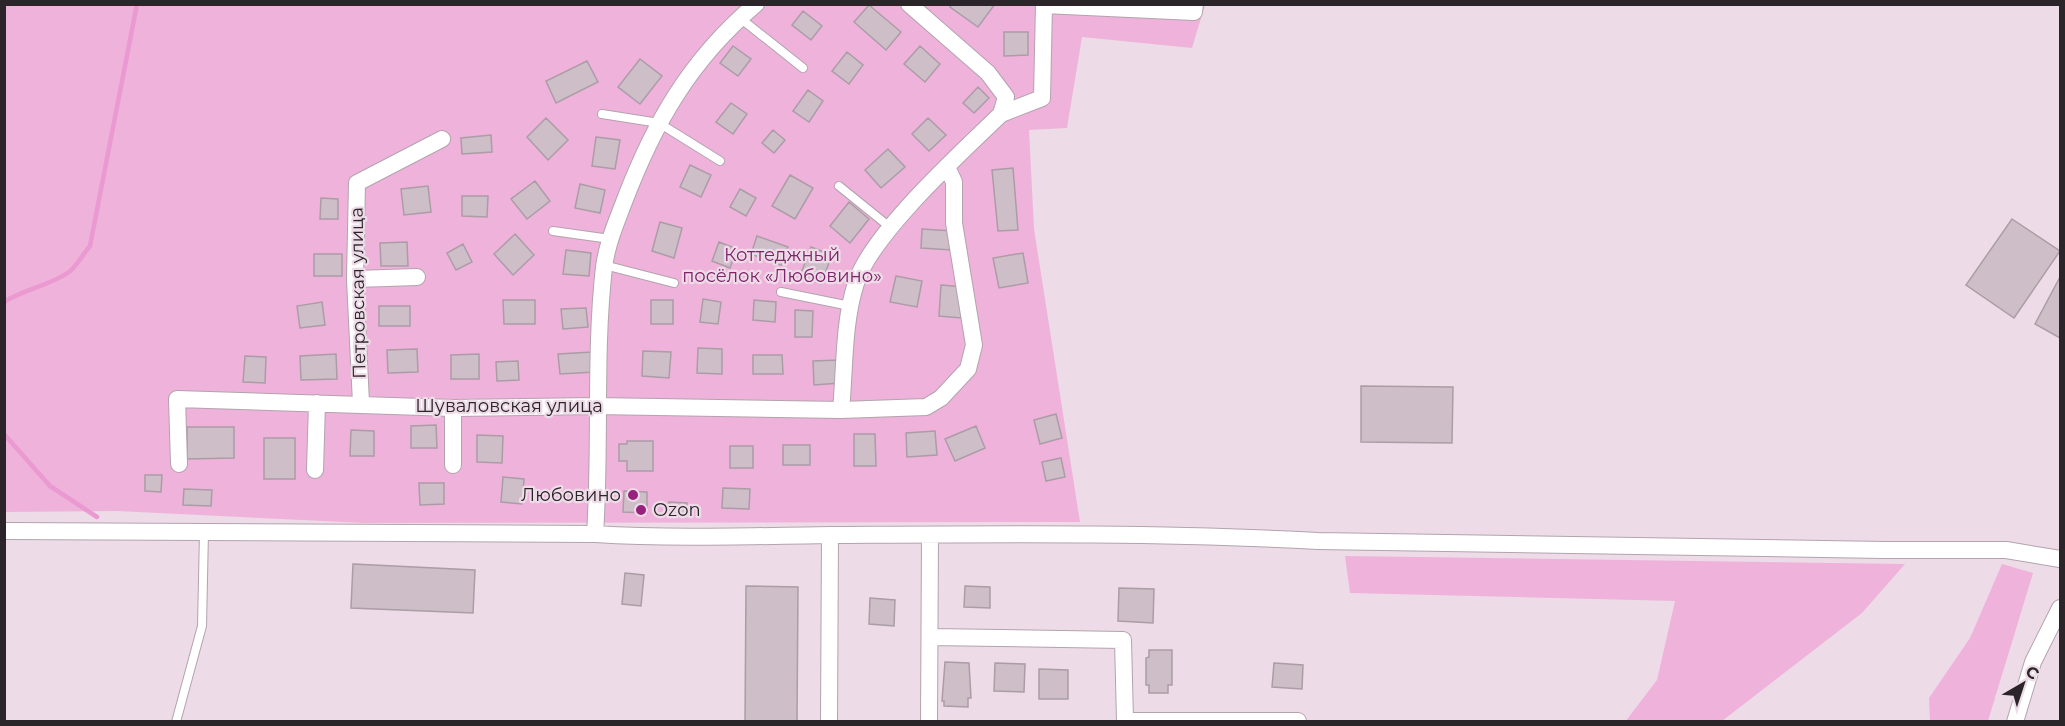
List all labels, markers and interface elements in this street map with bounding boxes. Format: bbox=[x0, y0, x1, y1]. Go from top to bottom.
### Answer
street label: Петровская улица bbox=[346, 207, 370, 379]
park label: Коттеджный посёлок «Любовино» bbox=[682, 244, 882, 287]
street label: Шуваловская улица bbox=[415, 395, 603, 417]
place label: Любовино bbox=[521, 484, 621, 506]
marker: Любовино bbox=[626, 488, 640, 502]
place label: Ozon bbox=[653, 499, 701, 521]
marker: Ozon bbox=[634, 503, 648, 517]
north arrow bbox=[1993, 654, 2053, 714]
text: С bbox=[2022, 662, 2043, 684]

